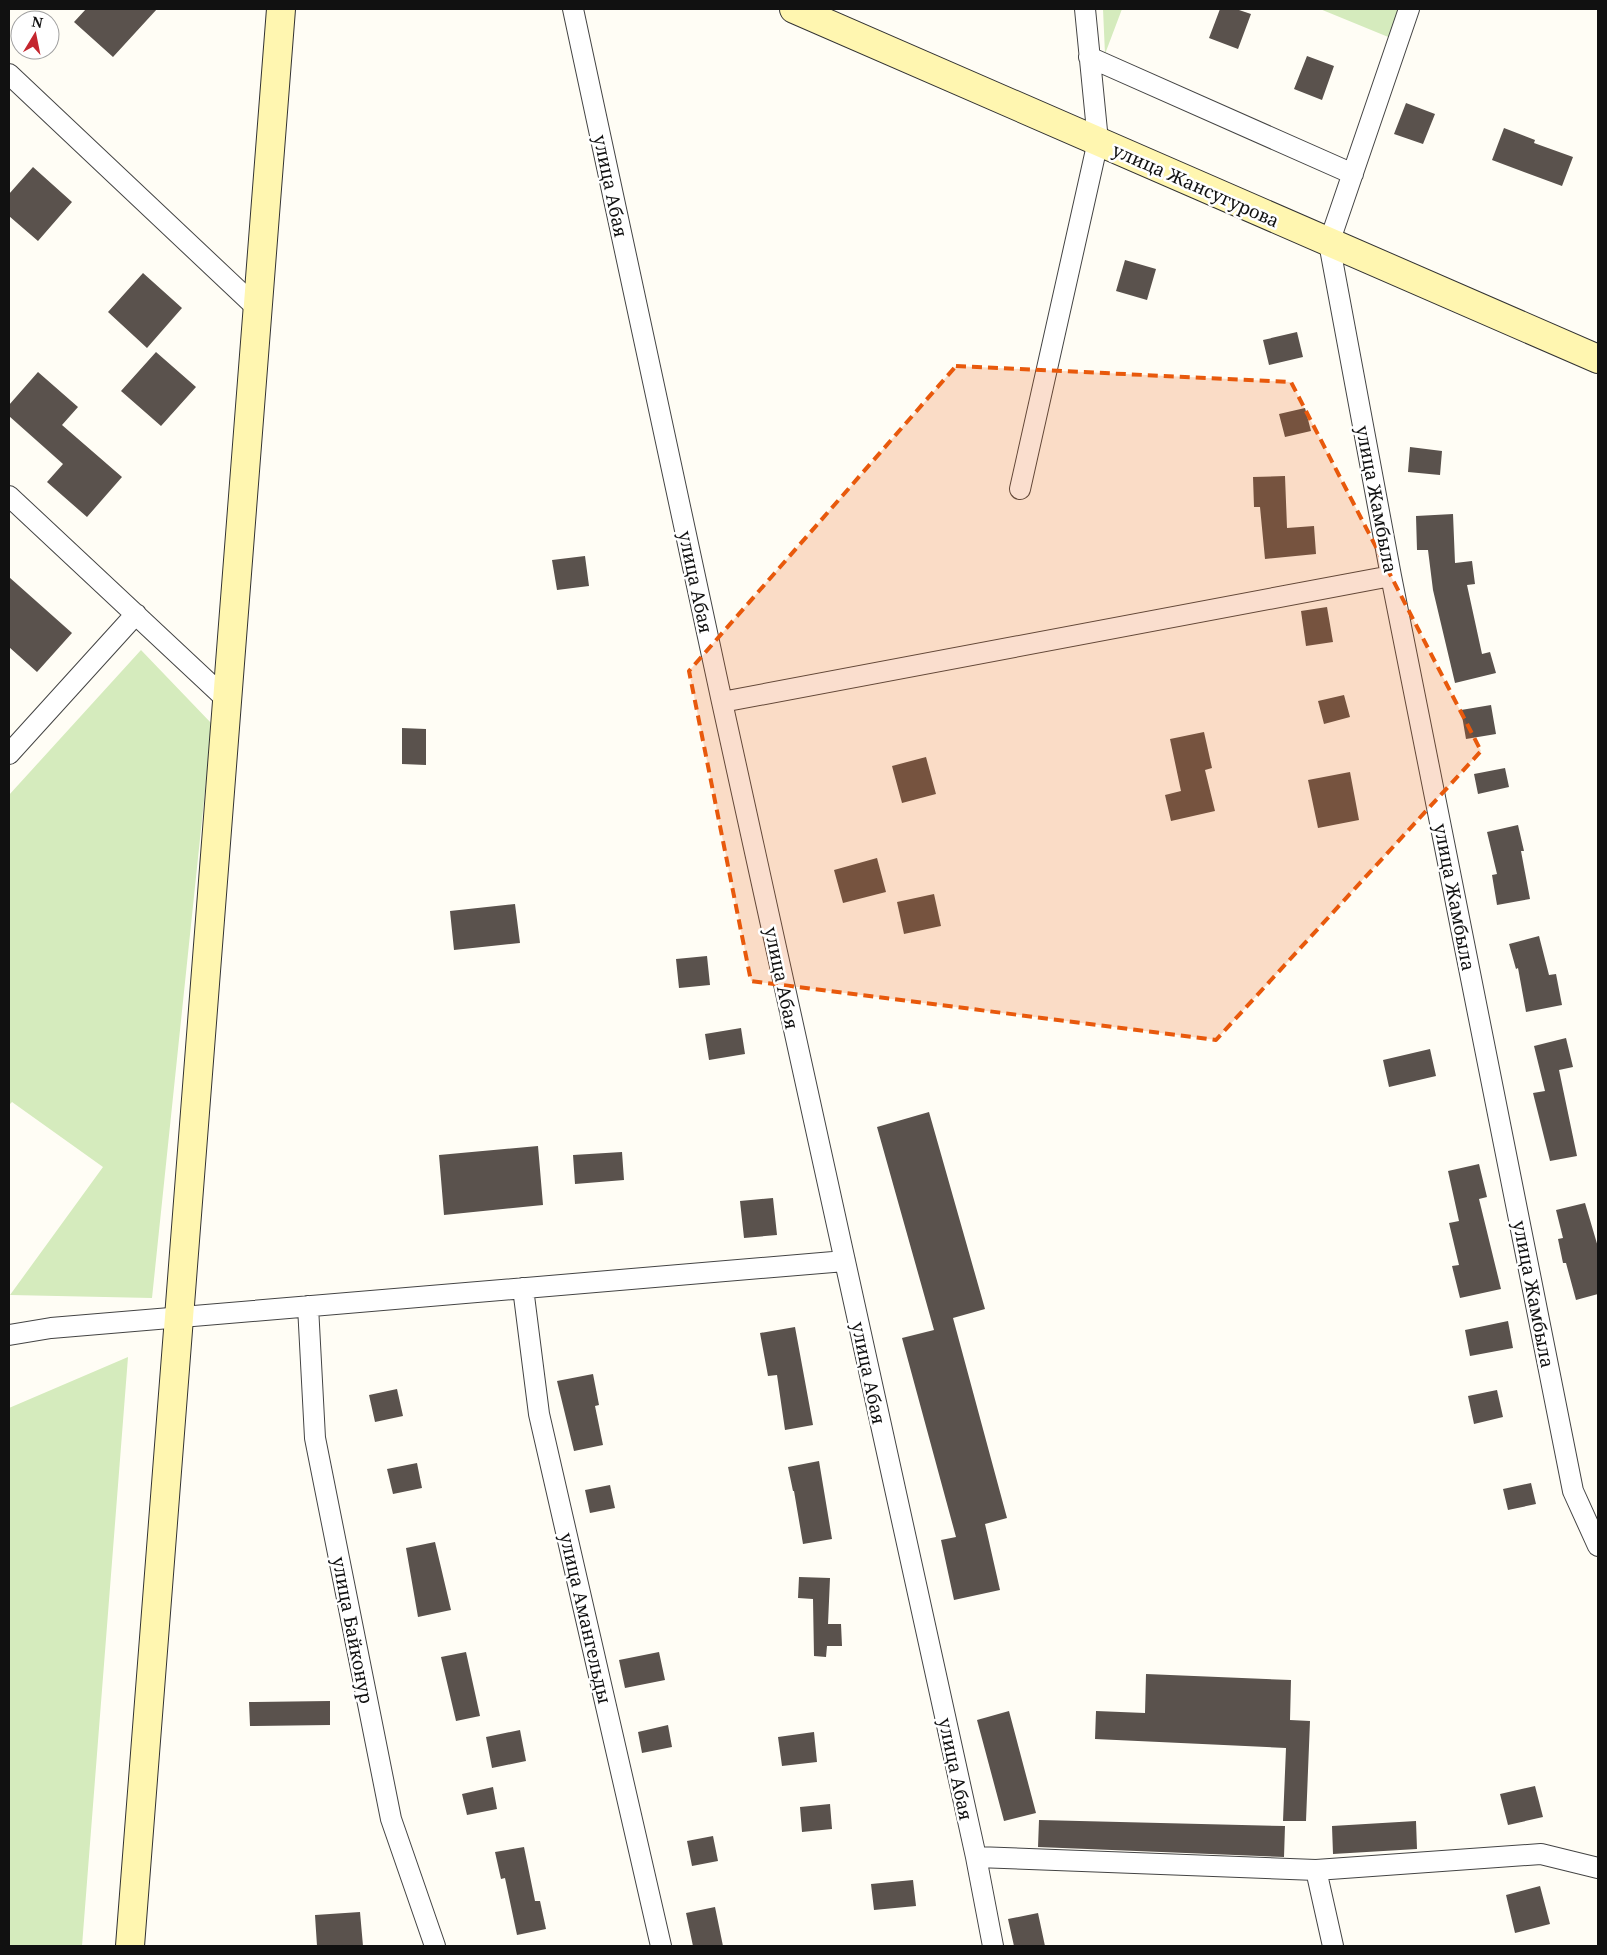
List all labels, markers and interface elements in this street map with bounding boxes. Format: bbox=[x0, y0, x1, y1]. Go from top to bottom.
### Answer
north arrow bbox=[10, 10, 60, 60]
text: N bbox=[30, 11, 44, 32]
street label: улица Абая bbox=[588, 133, 634, 239]
street label: улица Жансугурова bbox=[1109, 137, 1283, 233]
street label: улица Жамбыла bbox=[1351, 423, 1403, 575]
street label: улица Абая bbox=[673, 529, 719, 635]
street label: улица Жамбыла bbox=[1429, 821, 1481, 973]
street label: улица Абая bbox=[759, 925, 805, 1031]
street label: улица Жамбыла bbox=[1508, 1218, 1560, 1370]
street label: улица Абая bbox=[846, 1320, 892, 1426]
street label: улица Амангельды bbox=[555, 1530, 617, 1706]
street label: улица Байконур bbox=[327, 1555, 379, 1705]
street label: улица Абая bbox=[933, 1716, 979, 1822]

